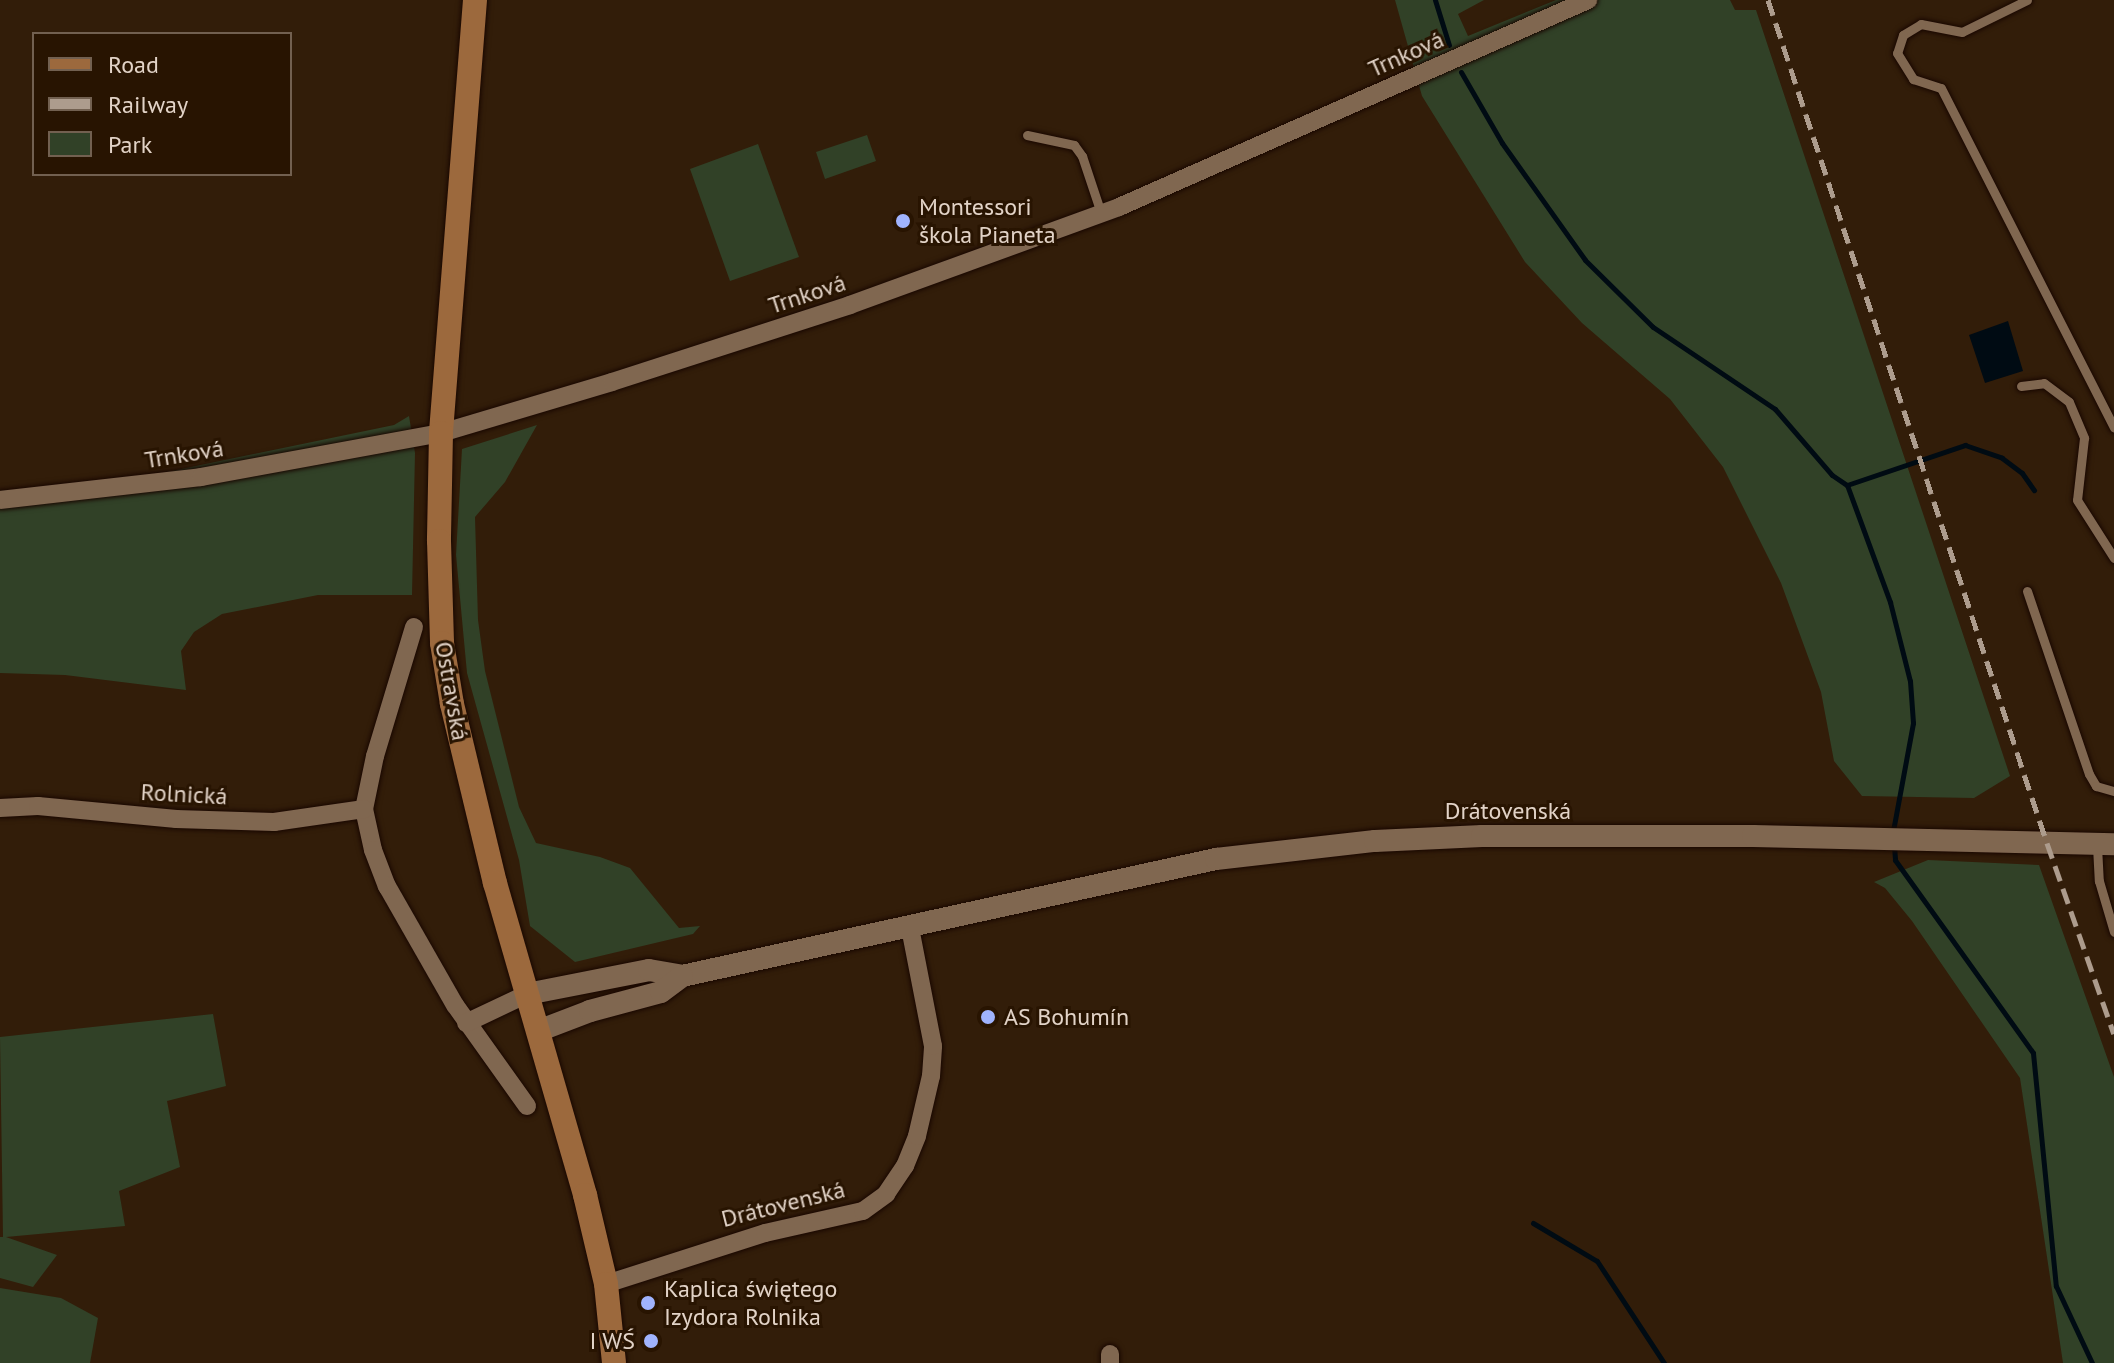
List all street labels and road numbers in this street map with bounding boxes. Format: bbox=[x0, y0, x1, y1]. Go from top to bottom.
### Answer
street label: Trnková bbox=[1364, 25, 1448, 83]
street label: Trnková bbox=[765, 268, 849, 320]
street label: Trnková bbox=[143, 434, 225, 474]
street label: Ostravská bbox=[429, 639, 475, 743]
street label: Rolnická bbox=[140, 777, 228, 811]
street label: Drátovenská bbox=[1445, 797, 1571, 825]
street label: Drátovenská bbox=[718, 1175, 848, 1233]

